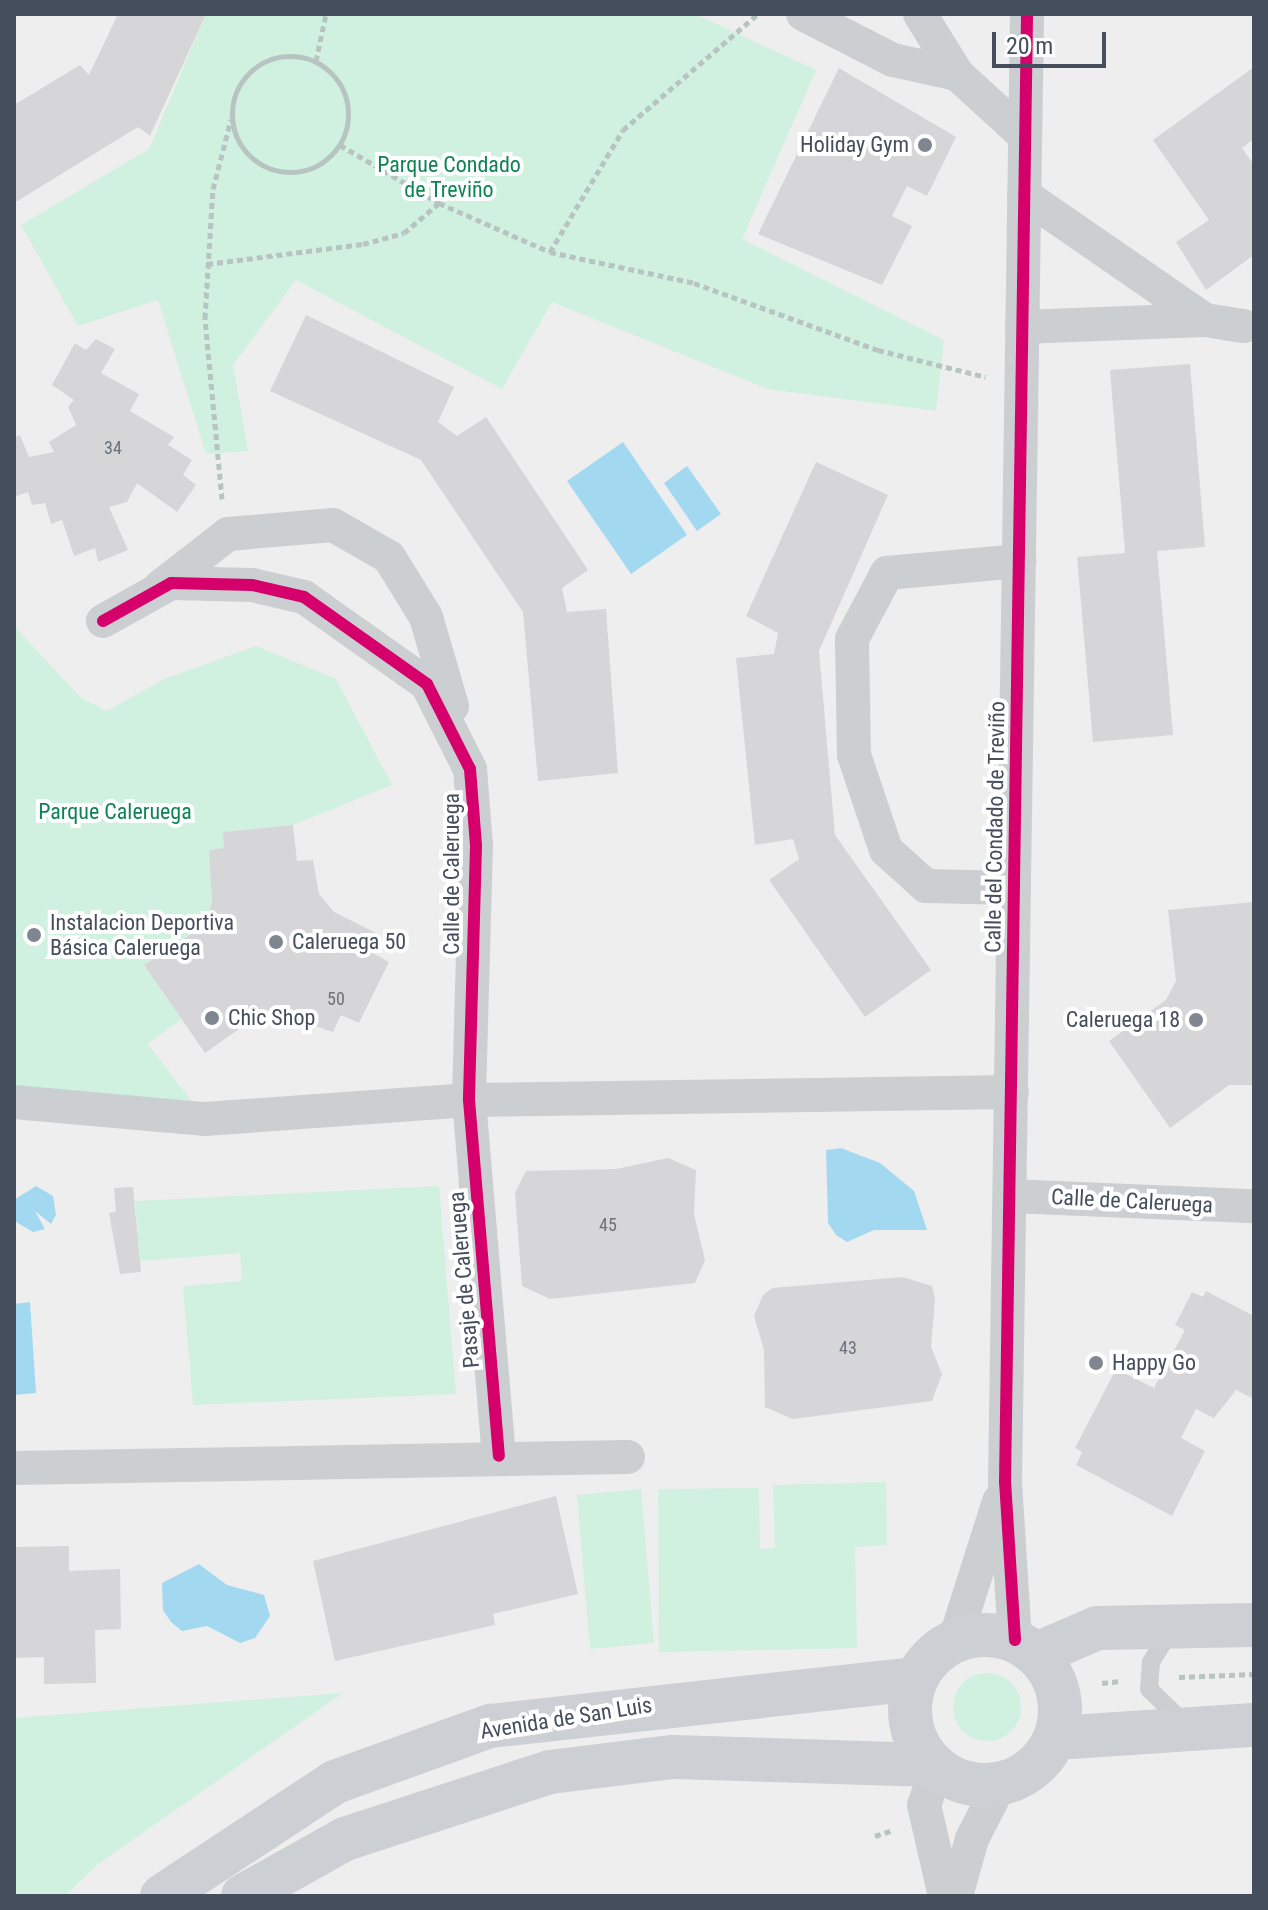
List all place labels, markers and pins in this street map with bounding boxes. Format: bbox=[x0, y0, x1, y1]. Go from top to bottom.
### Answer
place label: Holiday Gym bbox=[800, 132, 909, 158]
marker: Holiday Gym bbox=[916, 136, 934, 154]
place label: Instalacion Deportiva Básica Caleruega bbox=[50, 909, 234, 960]
marker: Instalacion Deportiva Básica Caleruega bbox=[25, 926, 43, 944]
place label: Caleruega 50 bbox=[292, 929, 406, 955]
marker: Caleruega 50 bbox=[267, 933, 285, 951]
place label: Chic Shop bbox=[228, 1005, 315, 1031]
place label: Caleruega 18 bbox=[1066, 1007, 1180, 1033]
marker: Chic Shop bbox=[203, 1009, 221, 1027]
marker: Caleruega 18 bbox=[1187, 1011, 1205, 1029]
place label: Happy Go bbox=[1112, 1350, 1196, 1376]
marker: Happy Go bbox=[1087, 1354, 1105, 1372]

